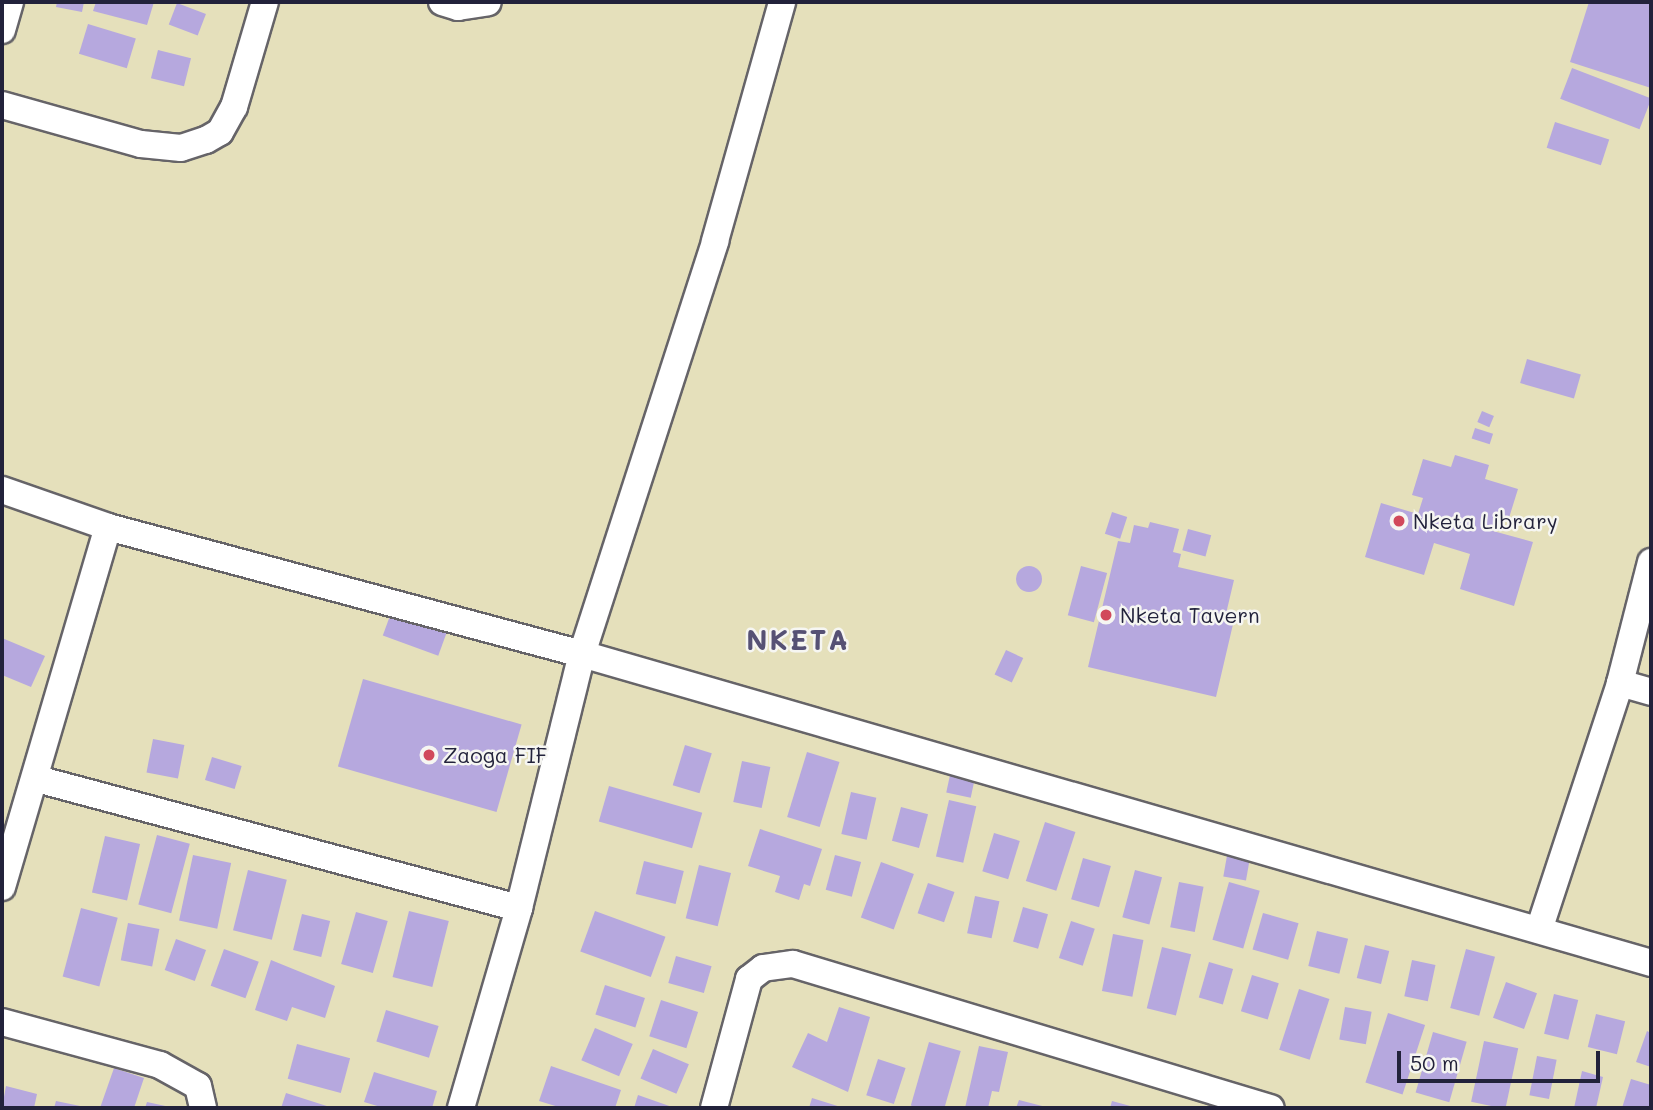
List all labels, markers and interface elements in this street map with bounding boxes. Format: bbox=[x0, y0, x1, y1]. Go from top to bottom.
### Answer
place label: Nketa Library bbox=[1413, 508, 1558, 534]
marker: Nketa Library bbox=[1391, 513, 1407, 529]
place label: Nketa Tavern bbox=[1120, 602, 1260, 628]
marker: Nketa Tavern bbox=[1098, 607, 1114, 623]
district label: NKETA bbox=[747, 622, 849, 656]
place label: Zaoga FIF bbox=[443, 742, 547, 768]
marker: Zaoga FIF bbox=[421, 747, 437, 763]
scale bar bbox=[1401, 1036, 1604, 1080]
text: 50 m bbox=[1410, 1049, 1459, 1076]

